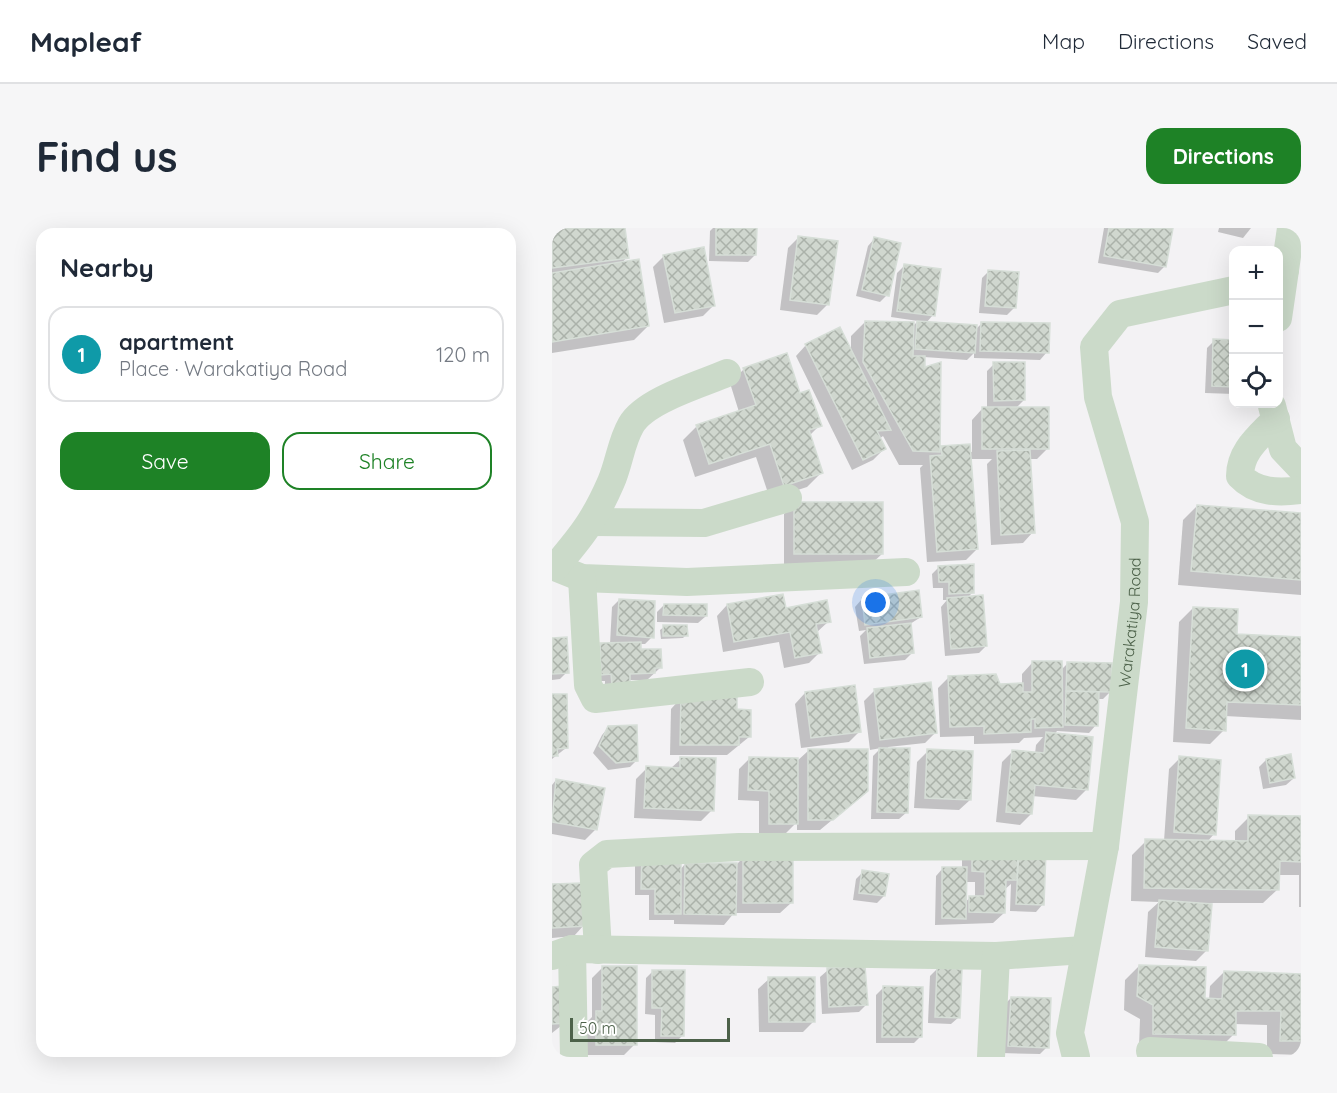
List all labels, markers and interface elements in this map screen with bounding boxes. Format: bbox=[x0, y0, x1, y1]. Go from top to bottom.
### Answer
text: Mapleaf bbox=[30, 24, 142, 59]
text: Map bbox=[1042, 28, 1085, 54]
text: Directions bbox=[1118, 28, 1214, 54]
text: Saved bbox=[1247, 28, 1307, 54]
button: Directions bbox=[1146, 128, 1301, 184]
text: Find us bbox=[36, 130, 178, 183]
map controls bbox=[1229, 246, 1283, 408]
button: + bbox=[1229, 246, 1283, 300]
text: Nearby bbox=[60, 251, 154, 284]
button: − bbox=[1229, 300, 1283, 354]
text: apartment bbox=[119, 328, 234, 356]
text: 1 bbox=[78, 342, 85, 367]
text: 120 m bbox=[436, 342, 490, 367]
button: locate bbox=[1229, 354, 1283, 408]
text: Place · Warakatiya Road bbox=[119, 356, 347, 381]
button: Save bbox=[60, 432, 270, 490]
button: Share bbox=[282, 432, 492, 490]
street label: Warakatiya Road bbox=[1114, 557, 1145, 689]
your location bbox=[861, 588, 890, 617]
pin: 1 bbox=[1226, 646, 1264, 692]
scale bar bbox=[570, 1015, 730, 1042]
text: 50 m bbox=[579, 1018, 616, 1038]

